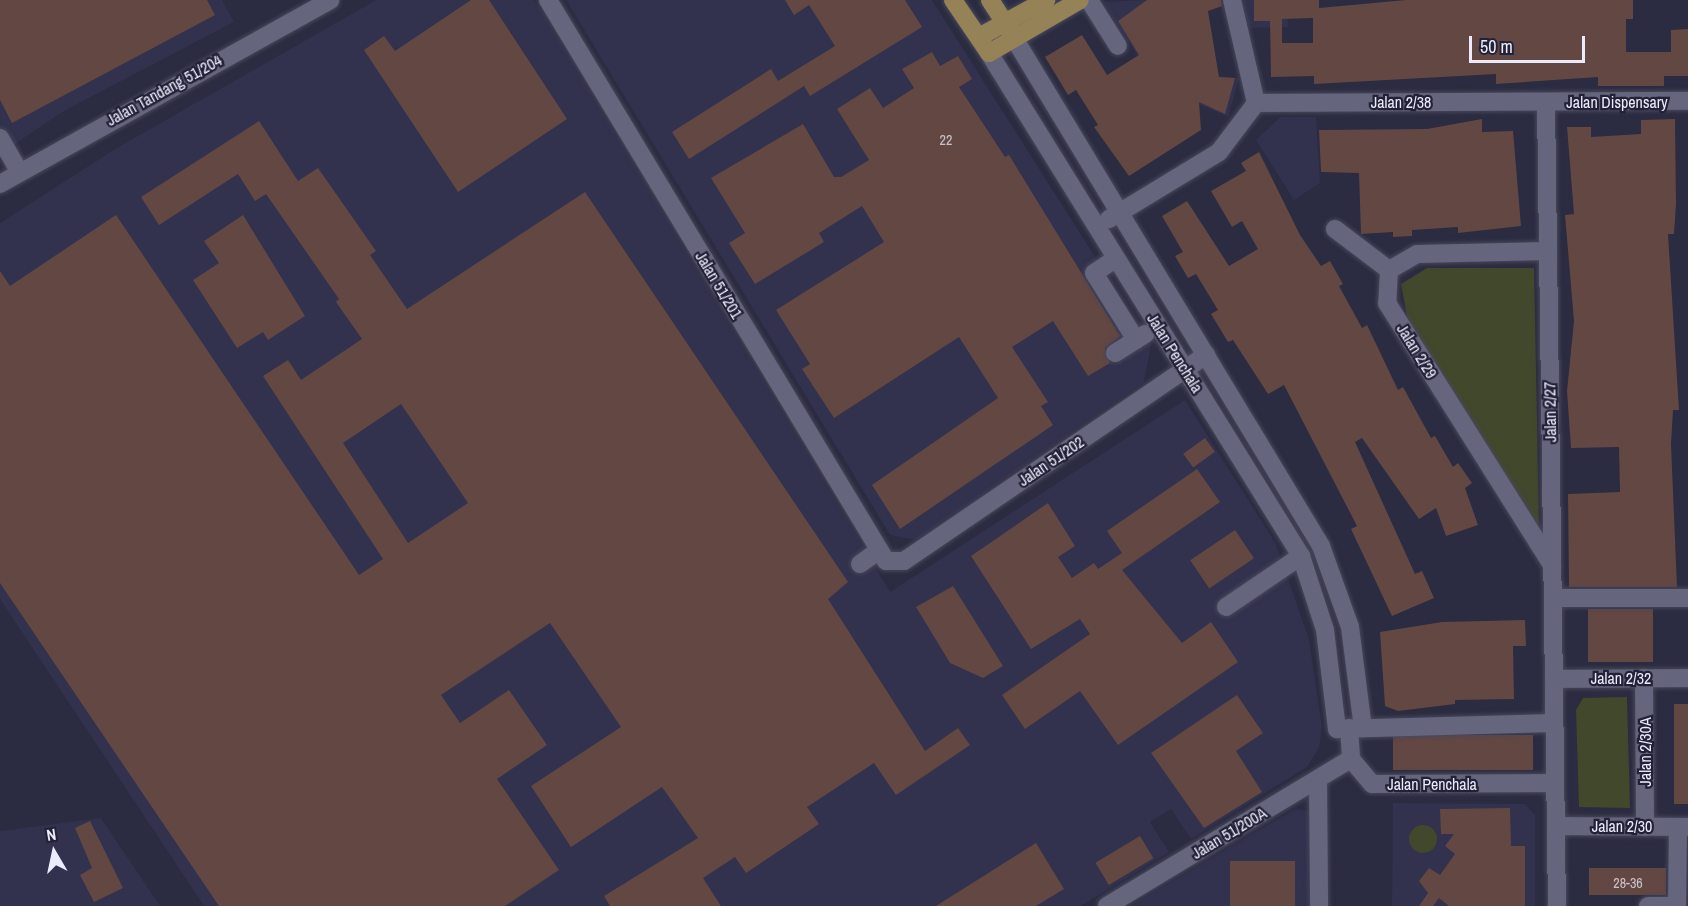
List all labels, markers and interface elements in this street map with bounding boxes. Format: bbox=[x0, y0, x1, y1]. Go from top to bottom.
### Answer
scale bar bbox=[1472, 24, 1588, 62]
text: 50 m bbox=[1480, 34, 1513, 59]
street label: Jalan Tandang 51/204 bbox=[103, 50, 225, 130]
street label: Jalan 2/38 bbox=[1371, 92, 1431, 112]
street label: Jalan Dispensary bbox=[1566, 92, 1668, 112]
house number: 22 bbox=[940, 132, 952, 148]
street label: Jalan 51/201 bbox=[691, 248, 747, 322]
street label: Jalan Penchala bbox=[1143, 310, 1207, 396]
street label: Jalan 2/29 bbox=[1393, 320, 1441, 382]
street label: Jalan 2/27 bbox=[1540, 382, 1560, 442]
street label: Jalan 51/202 bbox=[1014, 432, 1088, 490]
street label: Jalan 2/32 bbox=[1591, 668, 1651, 688]
street label: Jalan 2/30A bbox=[1635, 717, 1655, 787]
street label: Jalan Penchala bbox=[1387, 774, 1477, 794]
street label: Jalan 51/200A bbox=[1188, 803, 1270, 863]
street label: Jalan 2/30 bbox=[1592, 816, 1652, 836]
north arrow bbox=[24, 822, 84, 882]
text: N bbox=[45, 823, 58, 846]
house number: 28-36 bbox=[1613, 875, 1643, 891]

